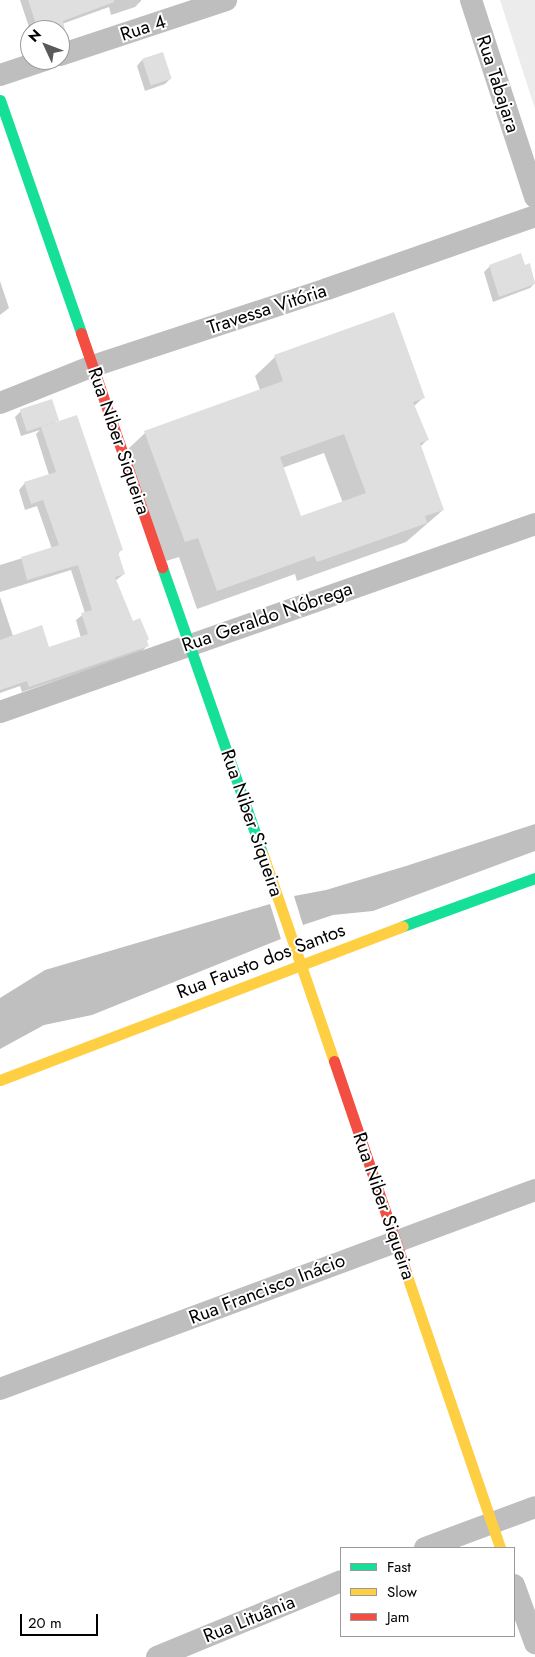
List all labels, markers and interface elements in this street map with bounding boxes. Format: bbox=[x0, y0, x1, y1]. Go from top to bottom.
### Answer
street label: Rua 4 bbox=[117, 10, 169, 46]
north arrow bbox=[20, 20, 70, 70]
text: N bbox=[24, 25, 46, 46]
street label: Rua Tabajara bbox=[472, 32, 524, 136]
street label: Travessa Vitória bbox=[205, 279, 329, 339]
street label: Rua Niber Siqueira bbox=[83, 364, 155, 518]
street label: Rua Geraldo Nóbrega bbox=[179, 577, 355, 657]
street label: Rua Niber Siqueira bbox=[216, 746, 288, 900]
street label: Rua Fausto dos Santos bbox=[174, 918, 348, 1004]
street label: Rua Niber Siqueira bbox=[348, 1129, 420, 1283]
street label: Rua Francisco Inácio bbox=[186, 1249, 348, 1329]
legend bbox=[340, 1547, 515, 1637]
text: Fast bbox=[387, 1556, 411, 1578]
text: Slow bbox=[387, 1581, 417, 1603]
street label: Rua Lituânia bbox=[200, 1590, 298, 1648]
scale bar bbox=[22, 1604, 100, 1636]
text: Jam bbox=[387, 1606, 410, 1628]
text: 20 m bbox=[28, 1612, 62, 1634]

